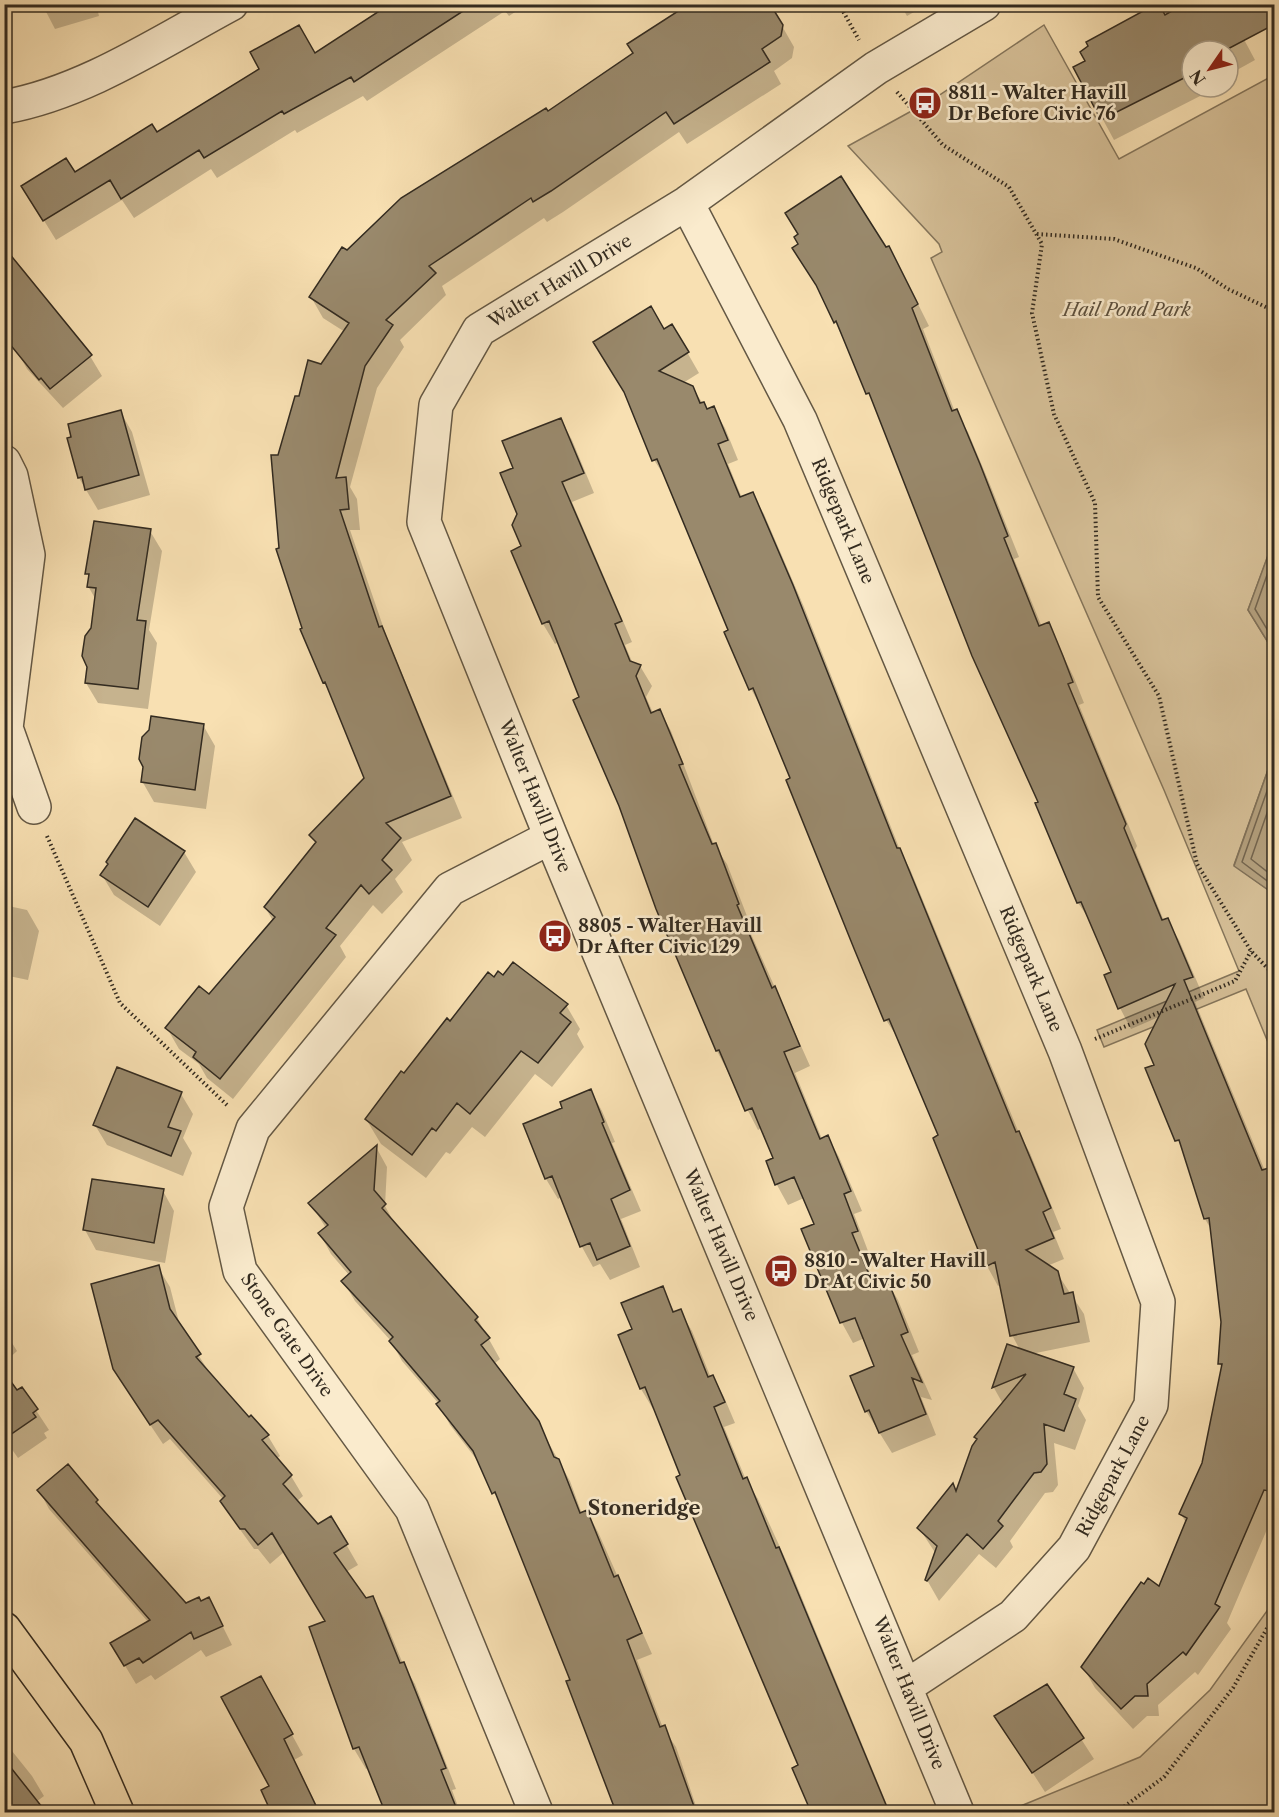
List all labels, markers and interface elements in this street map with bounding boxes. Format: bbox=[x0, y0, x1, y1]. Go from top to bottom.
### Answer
north arrow bbox=[1180, 39, 1240, 99]
text: N bbox=[1185, 66, 1210, 89]
place label: 8811 - Walter Havill Dr Before Civic 76 bbox=[948, 82, 1127, 125]
bus stop icon: 8811 - Walter Havill Dr Before Civic 76 bbox=[907, 85, 943, 121]
street label: Walter Havill Drive bbox=[484, 230, 636, 333]
park label: Hail Pond Park bbox=[1061, 299, 1192, 321]
street label: Ridgepark Lane bbox=[807, 455, 879, 587]
street label: Walter Havill Drive bbox=[494, 715, 576, 876]
street label: Ridgepark Lane bbox=[995, 903, 1067, 1035]
place label: 8805 - Walter Havill Dr After Civic 129 bbox=[578, 915, 762, 958]
bus stop icon: 8805 - Walter Havill Dr After Civic 129 bbox=[537, 918, 573, 954]
street label: Walter Havill Drive bbox=[679, 1165, 763, 1324]
place label: 8810 - Walter Havill Dr At Civic 50 bbox=[804, 1250, 986, 1293]
bus stop icon: 8810 - Walter Havill Dr At Civic 50 bbox=[763, 1253, 799, 1289]
street label: Stone Gate Drive bbox=[236, 1269, 338, 1401]
street label: Ridgepark Lane bbox=[1072, 1411, 1154, 1541]
district label: Stoneridge bbox=[588, 1496, 700, 1520]
street label: Walter Havill Drive bbox=[868, 1612, 950, 1773]

